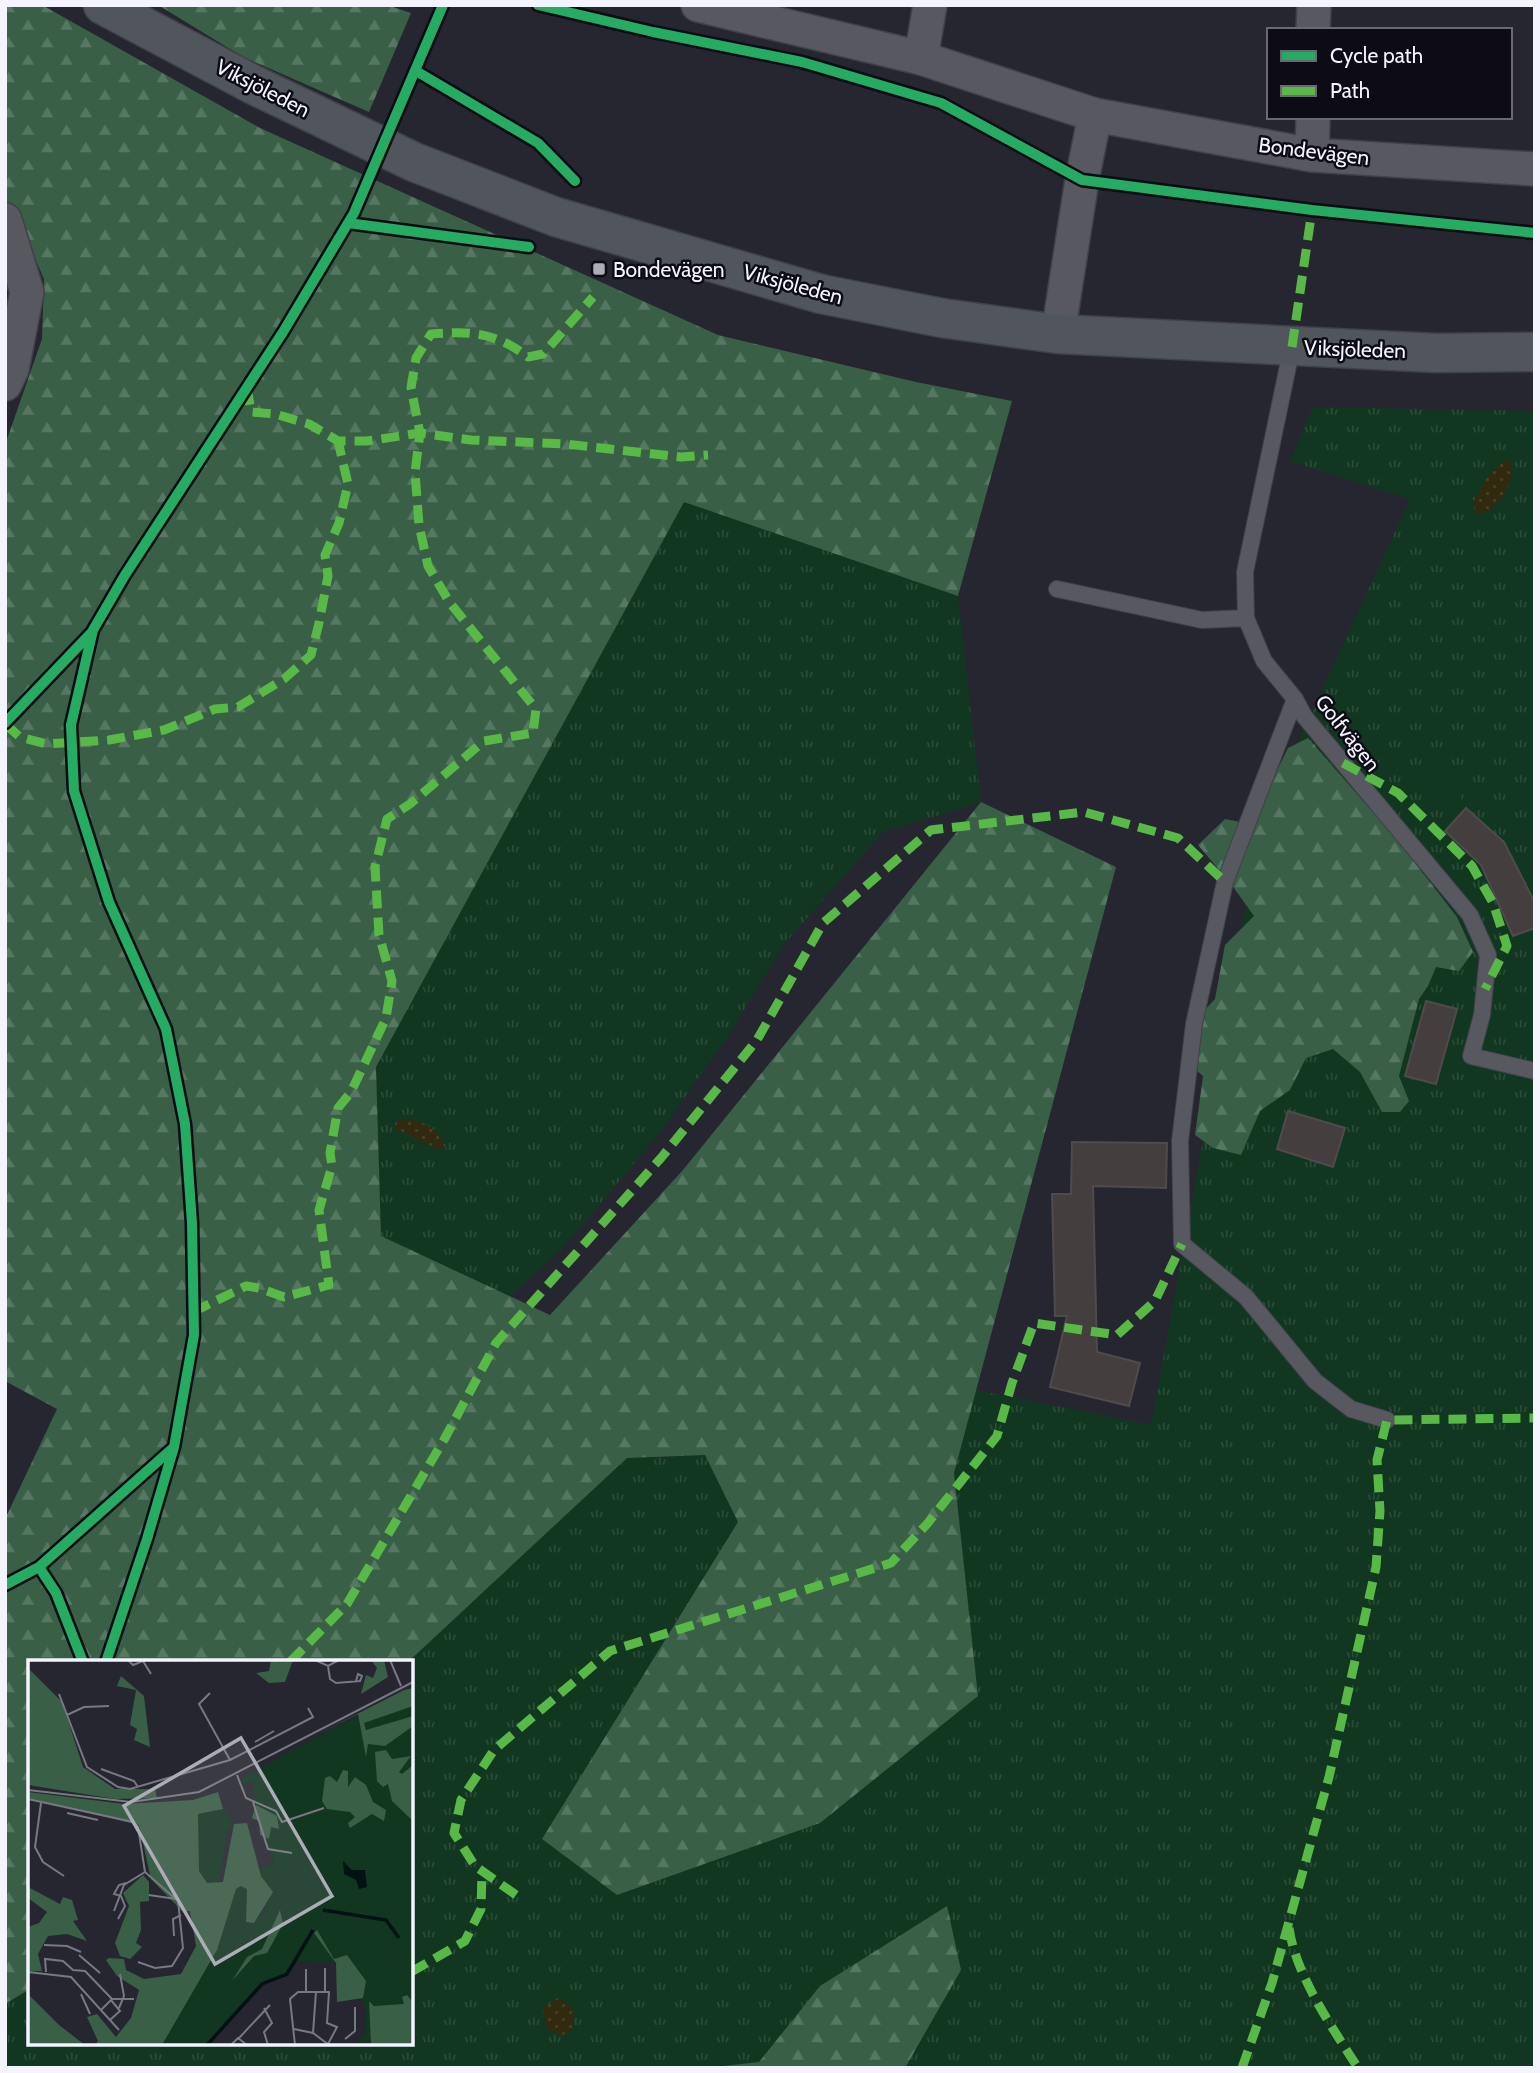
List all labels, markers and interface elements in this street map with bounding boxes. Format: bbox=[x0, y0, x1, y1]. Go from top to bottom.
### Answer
legend bbox=[1267, 28, 1512, 119]
text: Cycle path bbox=[1330, 43, 1423, 68]
street label: Viksjöleden bbox=[211, 54, 314, 123]
text: Path bbox=[1330, 78, 1370, 103]
street label: Bondevägen bbox=[1257, 132, 1371, 170]
place label: Bondevägen bbox=[613, 257, 724, 282]
street label: Viksjöleden bbox=[740, 259, 846, 310]
marker: Bondevägen bbox=[591, 261, 607, 277]
street label: Viksjöleden bbox=[1304, 335, 1406, 364]
street label: Golfvägen bbox=[1310, 690, 1386, 776]
inset map bbox=[28, 1660, 413, 2045]

